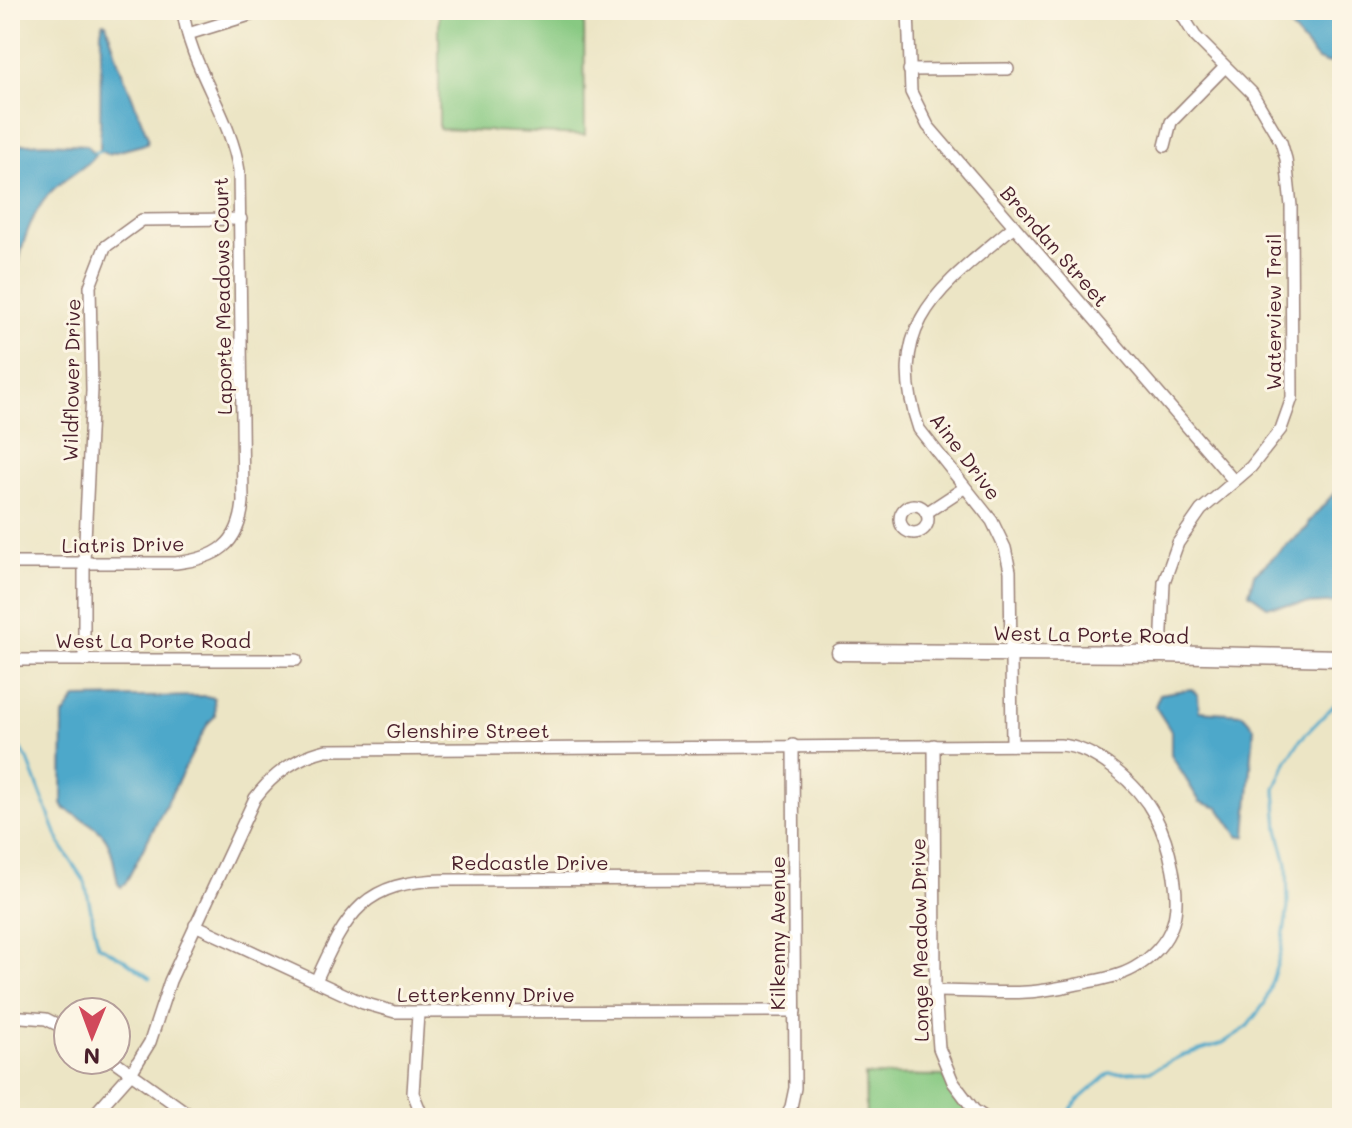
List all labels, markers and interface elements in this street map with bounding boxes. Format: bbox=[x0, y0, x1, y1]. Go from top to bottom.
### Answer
street label: Laporte Meadows Court bbox=[207, 177, 237, 415]
street label: Brendan Street bbox=[995, 180, 1115, 312]
street label: Waterview Trail bbox=[1260, 233, 1286, 391]
street label: Wildflower Drive bbox=[57, 298, 85, 462]
street label: Aine Drive bbox=[925, 407, 1007, 505]
street label: Liatris Drive bbox=[61, 530, 185, 558]
street label: West La Porte Road bbox=[993, 619, 1189, 649]
street label: West La Porte Road bbox=[55, 627, 251, 653]
street label: Glenshire Street bbox=[387, 717, 549, 743]
street label: Longe Meadow Drive bbox=[904, 838, 934, 1042]
street label: Redcastle Drive bbox=[451, 849, 609, 875]
street label: Kilkenny Avenue bbox=[764, 856, 790, 1010]
street label: Letterkenny Drive bbox=[397, 981, 575, 1007]
north arrow bbox=[52, 996, 132, 1076]
text: N bbox=[83, 1042, 100, 1071]

